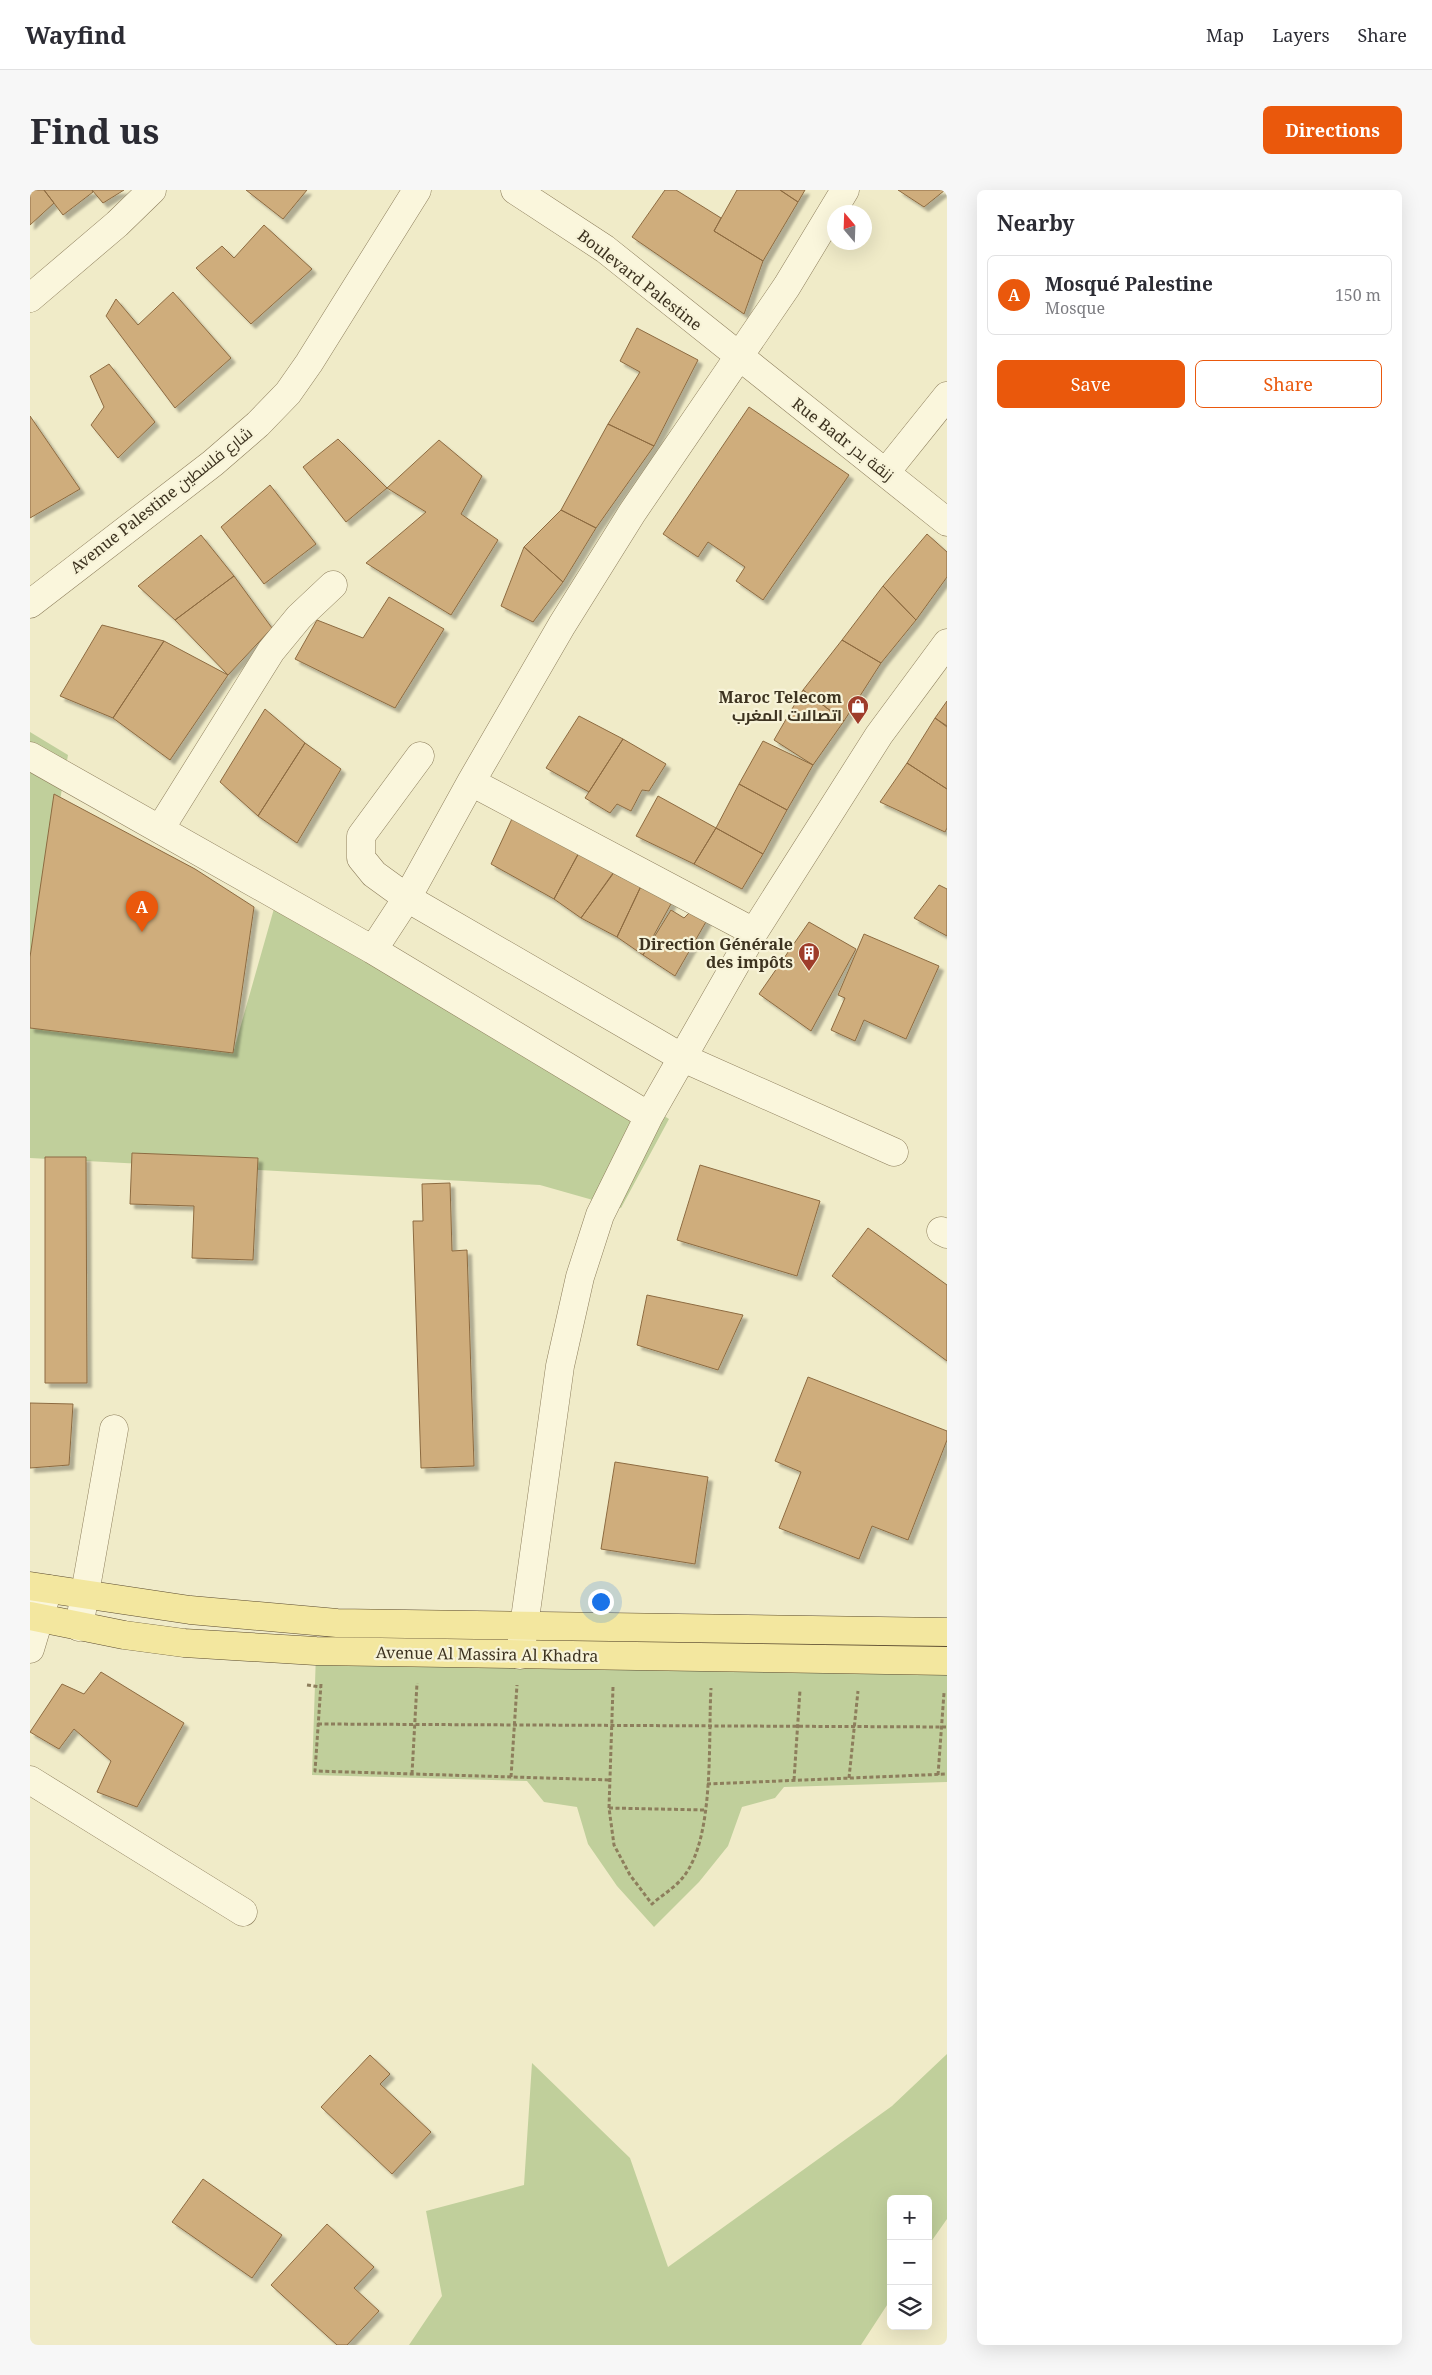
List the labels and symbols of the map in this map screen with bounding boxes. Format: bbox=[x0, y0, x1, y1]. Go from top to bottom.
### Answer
north arrow bbox=[827, 205, 872, 250]
street label: Boulevard Palestine bbox=[573, 224, 707, 336]
street label: Rue Badr زنقة بدر bbox=[788, 392, 898, 486]
street label: Avenue Palestine شارع فلسطين bbox=[65, 422, 257, 579]
place label: Maroc Telecom اتصالات المغرب bbox=[719, 686, 842, 726]
shop icon: Maroc Telecom اتصالات المغرب bbox=[846, 694, 870, 725]
pin: A bbox=[126, 891, 158, 932]
place label: Direction Générale des impôts bbox=[639, 933, 793, 973]
building icon: Direction Générale des impôts bbox=[797, 941, 821, 972]
your location bbox=[588, 1589, 614, 1615]
street label: Avenue Al Massira Al Khadra bbox=[376, 1641, 598, 1667]

